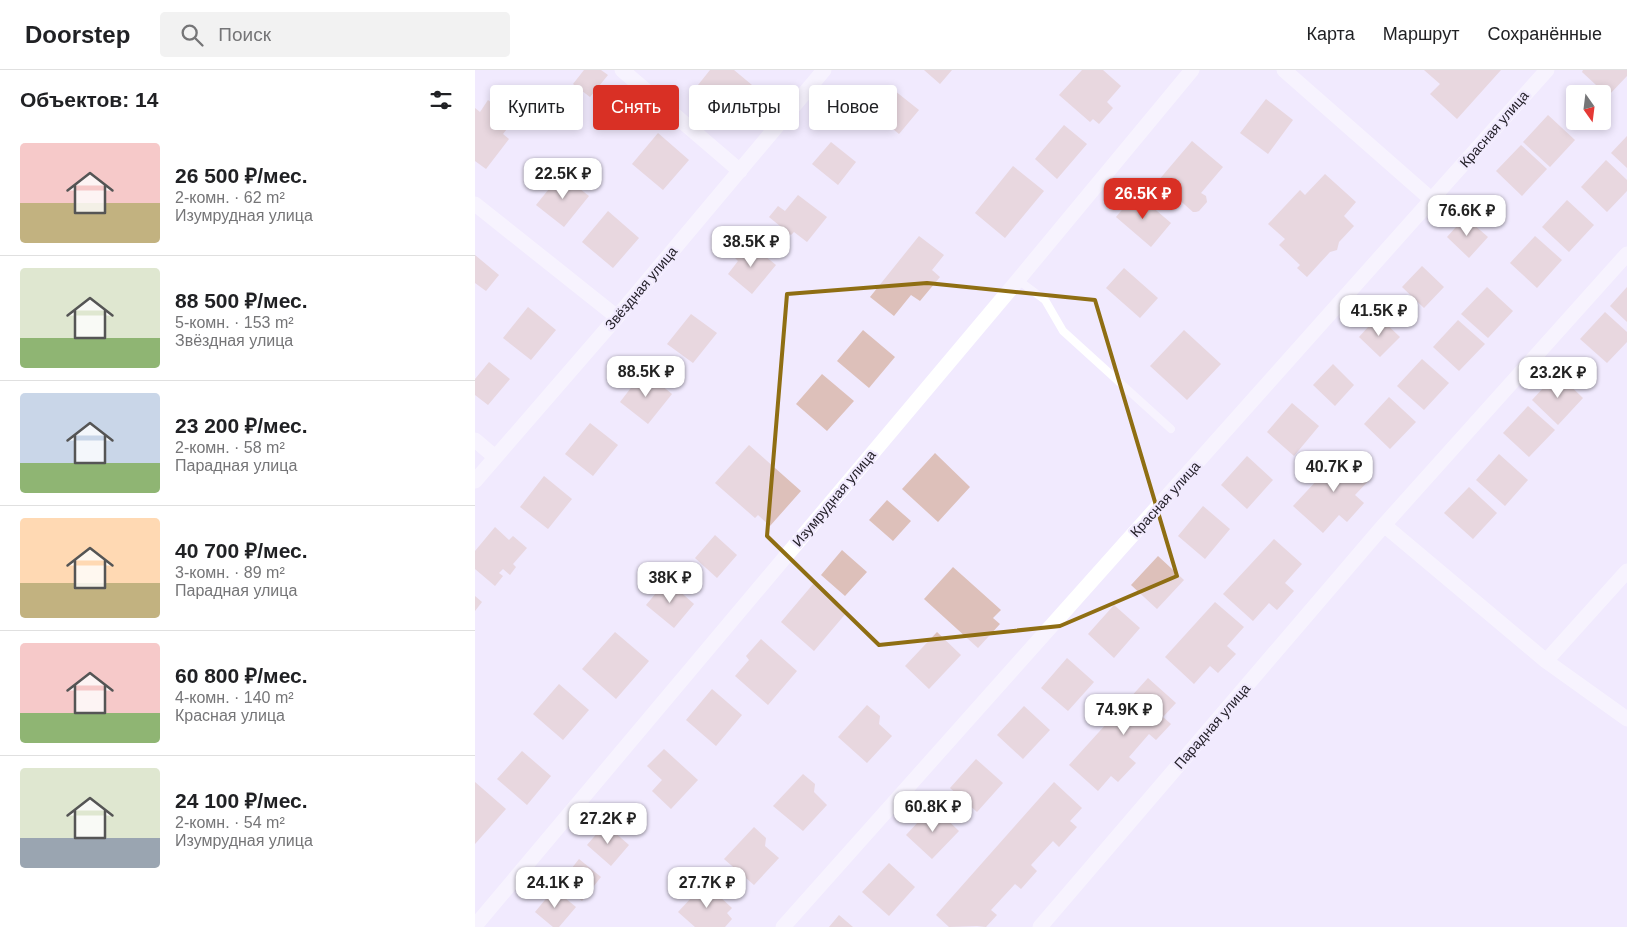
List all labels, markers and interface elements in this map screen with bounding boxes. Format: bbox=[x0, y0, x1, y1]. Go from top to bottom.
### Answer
search box bbox=[160, 12, 510, 57]
text: Doorstep bbox=[25, 21, 130, 48]
icon: search bbox=[178, 21, 206, 49]
text: Поиск bbox=[218, 24, 271, 45]
text: Карта bbox=[1307, 24, 1355, 44]
text: Маршрут bbox=[1383, 24, 1459, 44]
text: Сохранённые bbox=[1487, 24, 1602, 44]
chip: Купить bbox=[490, 85, 583, 130]
chip: Снять bbox=[593, 85, 679, 130]
chip: Фильтры bbox=[689, 85, 799, 130]
chip: Новое bbox=[809, 85, 897, 130]
north arrow bbox=[1566, 85, 1611, 130]
map controls bbox=[1566, 85, 1611, 130]
icon: filters bbox=[427, 86, 455, 114]
street label: Красная улица bbox=[1456, 87, 1532, 171]
text: Объектов: 14 bbox=[20, 88, 158, 111]
pin: 22.5K ₽ bbox=[517, 158, 609, 200]
icon: home bbox=[60, 163, 120, 223]
text: 26 500 ₽/мес. bbox=[175, 164, 308, 187]
text: 22.5K ₽ bbox=[535, 165, 591, 182]
pin: 26.5K ₽ bbox=[1097, 178, 1189, 220]
text: 26.5K ₽ bbox=[1115, 185, 1171, 202]
text: 2-комн. · 62 m² bbox=[175, 189, 285, 206]
pin: 76.6K ₽ bbox=[1421, 194, 1513, 237]
text: 76.6K ₽ bbox=[1439, 202, 1495, 219]
text: Изумрудная улица bbox=[175, 207, 313, 224]
pin: 38.5K ₽ bbox=[705, 226, 797, 268]
text: 38.5K ₽ bbox=[723, 233, 779, 250]
street label: Звёздная улица bbox=[602, 243, 681, 333]
icon: home bbox=[60, 288, 120, 348]
text: 88 500 ₽/мес. bbox=[175, 289, 308, 312]
pin: 41.5K ₽ bbox=[1333, 294, 1425, 337]
text: 41.5K ₽ bbox=[1351, 302, 1407, 319]
text: 5-комн. · 153 m² bbox=[175, 314, 294, 331]
text: Звёздная улица bbox=[175, 332, 293, 349]
pin: 88.5K ₽ bbox=[600, 356, 692, 398]
pin: 23.2K ₽ bbox=[1512, 356, 1604, 399]
text: 88.5K ₽ bbox=[618, 363, 674, 380]
text: 23.2K ₽ bbox=[1530, 364, 1586, 381]
icon: home bbox=[60, 413, 120, 473]
text: 23 200 ₽/мес. bbox=[175, 414, 308, 437]
text: 2-комн. · 58 m² bbox=[175, 439, 285, 456]
street label: Изумрудная улица bbox=[789, 447, 879, 549]
pin: 40.7K ₽ bbox=[1288, 450, 1380, 493]
text: Парадная улица bbox=[175, 457, 297, 474]
street label: Красная улица bbox=[1127, 458, 1203, 540]
text: 40.7K ₽ bbox=[1306, 458, 1362, 475]
icon: home bbox=[60, 538, 120, 598]
text: 40 700 ₽/мес. bbox=[175, 539, 308, 562]
pin: 38K ₽ bbox=[635, 562, 705, 604]
text: 3-комн. · 89 m² bbox=[175, 564, 285, 581]
text: 38K ₽ bbox=[648, 569, 692, 586]
text: Парадная улица bbox=[175, 582, 297, 599]
icon: home bbox=[60, 663, 120, 723]
text: 60 800 ₽/мес. bbox=[175, 664, 308, 687]
street label: Парадная улица bbox=[1171, 680, 1253, 772]
text: 4-комн. · 140 m² bbox=[175, 689, 294, 706]
pin: 74.9K ₽ bbox=[1078, 694, 1170, 736]
text: 74.9K ₽ bbox=[1096, 701, 1152, 718]
text: Красная улица bbox=[175, 707, 285, 724]
icon: home bbox=[60, 788, 120, 848]
text: 24 100 ₽/мес. bbox=[175, 789, 308, 812]
pin: 60.8K ₽ bbox=[887, 790, 979, 833]
text: 60.8K ₽ bbox=[905, 798, 961, 815]
pin: 27.2K ₽ bbox=[562, 802, 654, 845]
text: 27.2K ₽ bbox=[580, 810, 636, 827]
text: 2-комн. · 54 m² bbox=[175, 814, 285, 831]
text: Изумрудная улица bbox=[175, 832, 313, 849]
pin: 24.1K ₽ bbox=[509, 866, 601, 909]
pin: 27.7K ₽ bbox=[661, 866, 753, 909]
text: 24.1K ₽ bbox=[527, 874, 583, 891]
text: 27.7K ₽ bbox=[679, 874, 735, 891]

